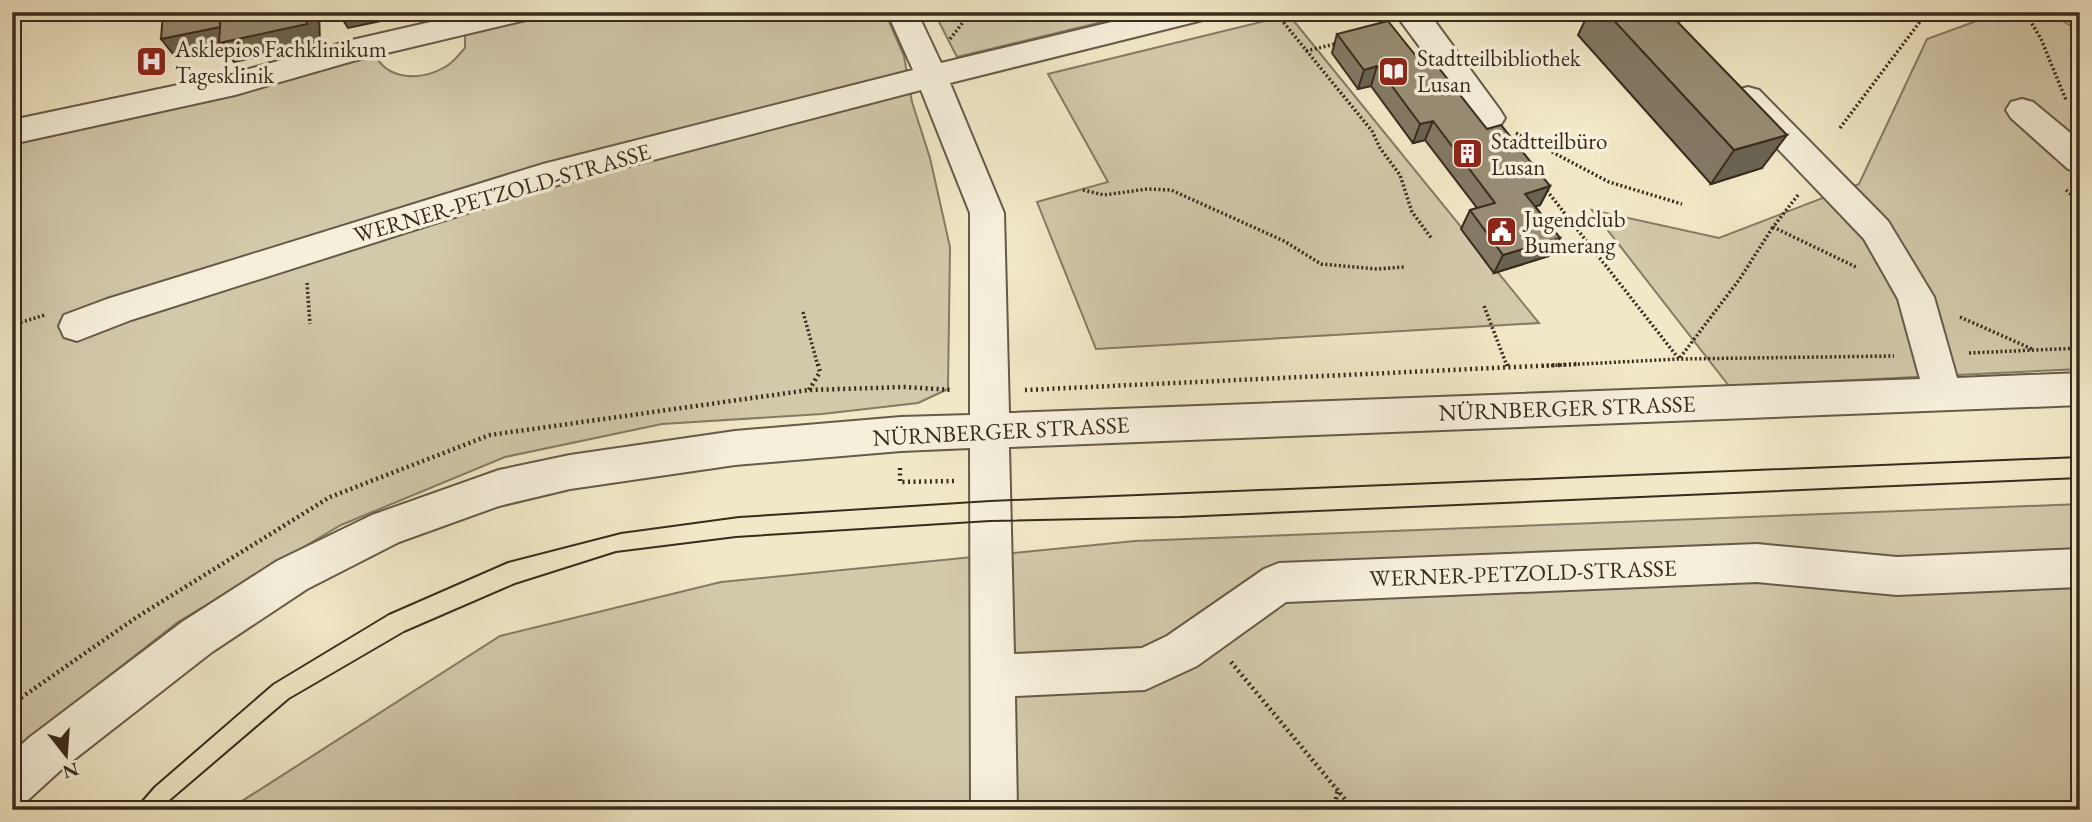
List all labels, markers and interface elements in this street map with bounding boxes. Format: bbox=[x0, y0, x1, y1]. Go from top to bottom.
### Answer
place label: Asklepios Fachklinikum Tagesklinik bbox=[174, 34, 387, 90]
place label: Stadtteilbibliothek Lusan bbox=[1417, 43, 1582, 99]
hospital icon: Asklepios Fachklinikum Tagesklinik bbox=[135, 45, 169, 79]
library icon: Stadtteilbibliothek Lusan bbox=[1377, 54, 1411, 88]
place label: Stadtteilbüro Lusan bbox=[1491, 126, 1607, 182]
street label: WERNER-PETZOLD-STRASSE bbox=[350, 136, 654, 250]
building icon: Stadtteilbüro Lusan bbox=[1451, 137, 1485, 171]
place label: Jugendclub Bumerang bbox=[1522, 204, 1626, 260]
public building icon: Jugendclub Bumerang bbox=[1484, 215, 1518, 249]
street label: NÜRNBERGER STRASSE bbox=[1438, 389, 1696, 427]
street label: NÜRNBERGER STRASSE bbox=[872, 409, 1130, 453]
street label: WERNER-PETZOLD-STRASSE bbox=[1369, 553, 1677, 593]
north arrow bbox=[32, 720, 102, 790]
text: N bbox=[59, 757, 82, 785]

